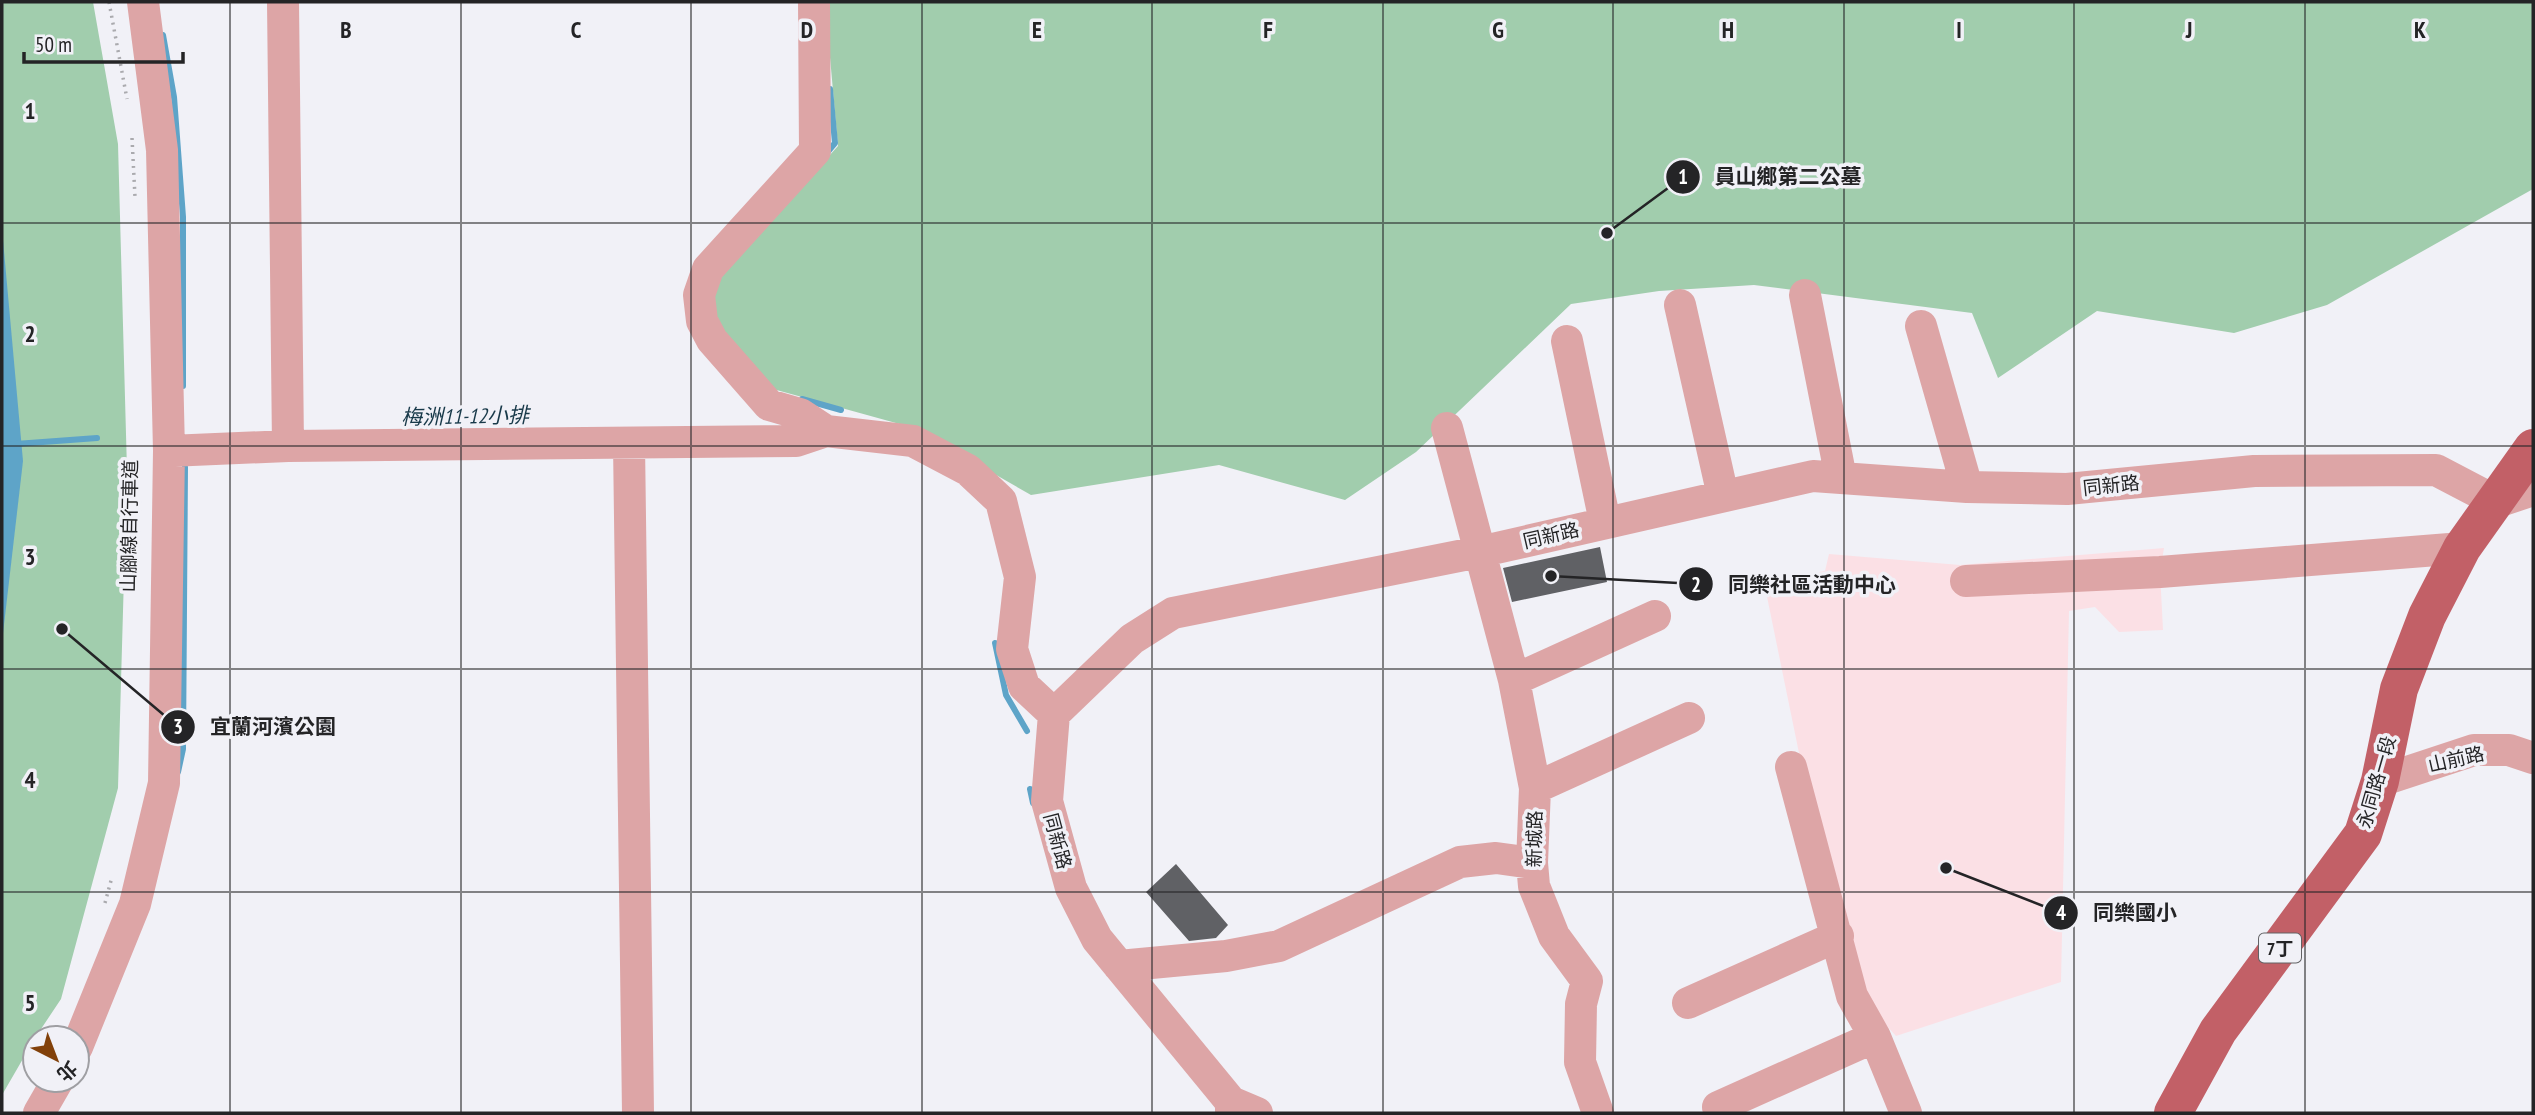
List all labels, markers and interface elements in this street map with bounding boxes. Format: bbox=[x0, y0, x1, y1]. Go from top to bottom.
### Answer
text: B bbox=[340, 15, 352, 44]
text: C bbox=[571, 15, 582, 44]
text: D bbox=[801, 15, 813, 44]
text: E bbox=[1032, 15, 1042, 44]
text: F bbox=[1263, 15, 1273, 44]
text: G bbox=[1492, 15, 1504, 44]
text: H bbox=[1722, 15, 1734, 44]
text: I bbox=[1956, 15, 1962, 44]
text: J bbox=[2185, 15, 2192, 44]
text: K bbox=[2414, 15, 2426, 44]
scale bar bbox=[24, 21, 184, 65]
text: 50 m bbox=[35, 31, 72, 58]
text: 1 bbox=[25, 96, 36, 125]
callout: 員山鄉第二公墓 bbox=[1666, 156, 1876, 198]
text: 1 bbox=[1678, 163, 1688, 190]
text: 員山鄉第二公墓 bbox=[1715, 163, 1862, 190]
text: 2 bbox=[25, 319, 36, 348]
water label: 梅洲11-12小排 bbox=[401, 401, 532, 431]
street label: 山腳線自行車道 bbox=[116, 459, 142, 593]
street label: 同新路 bbox=[2081, 470, 2141, 500]
street label: 同新路 bbox=[1521, 517, 1581, 553]
text: 3 bbox=[25, 542, 36, 571]
callout: 同樂社區活動中心 bbox=[1679, 563, 1910, 605]
text: 2 bbox=[1691, 571, 1701, 598]
text: 同樂社區活動中心 bbox=[1728, 571, 1896, 598]
callout: 宜蘭河濱公園 bbox=[161, 706, 350, 748]
text: 3 bbox=[173, 713, 183, 740]
text: 宜蘭河濱公園 bbox=[210, 713, 336, 740]
street label: 永同路一段 bbox=[2351, 733, 2401, 831]
street label: 山前路 bbox=[2426, 741, 2486, 777]
text: 4 bbox=[25, 765, 36, 794]
street label: 同新路 bbox=[1039, 810, 1077, 872]
street label: 新城路 bbox=[1522, 810, 1546, 868]
callout: 同樂國小 bbox=[2044, 892, 2191, 934]
text: 4 bbox=[2056, 899, 2066, 926]
text: 同樂國小 bbox=[2093, 899, 2177, 926]
road number: 7丁 bbox=[2259, 933, 2301, 962]
text: 5 bbox=[25, 988, 36, 1017]
north arrow bbox=[21, 1024, 91, 1094]
text: 北 bbox=[52, 1056, 82, 1087]

